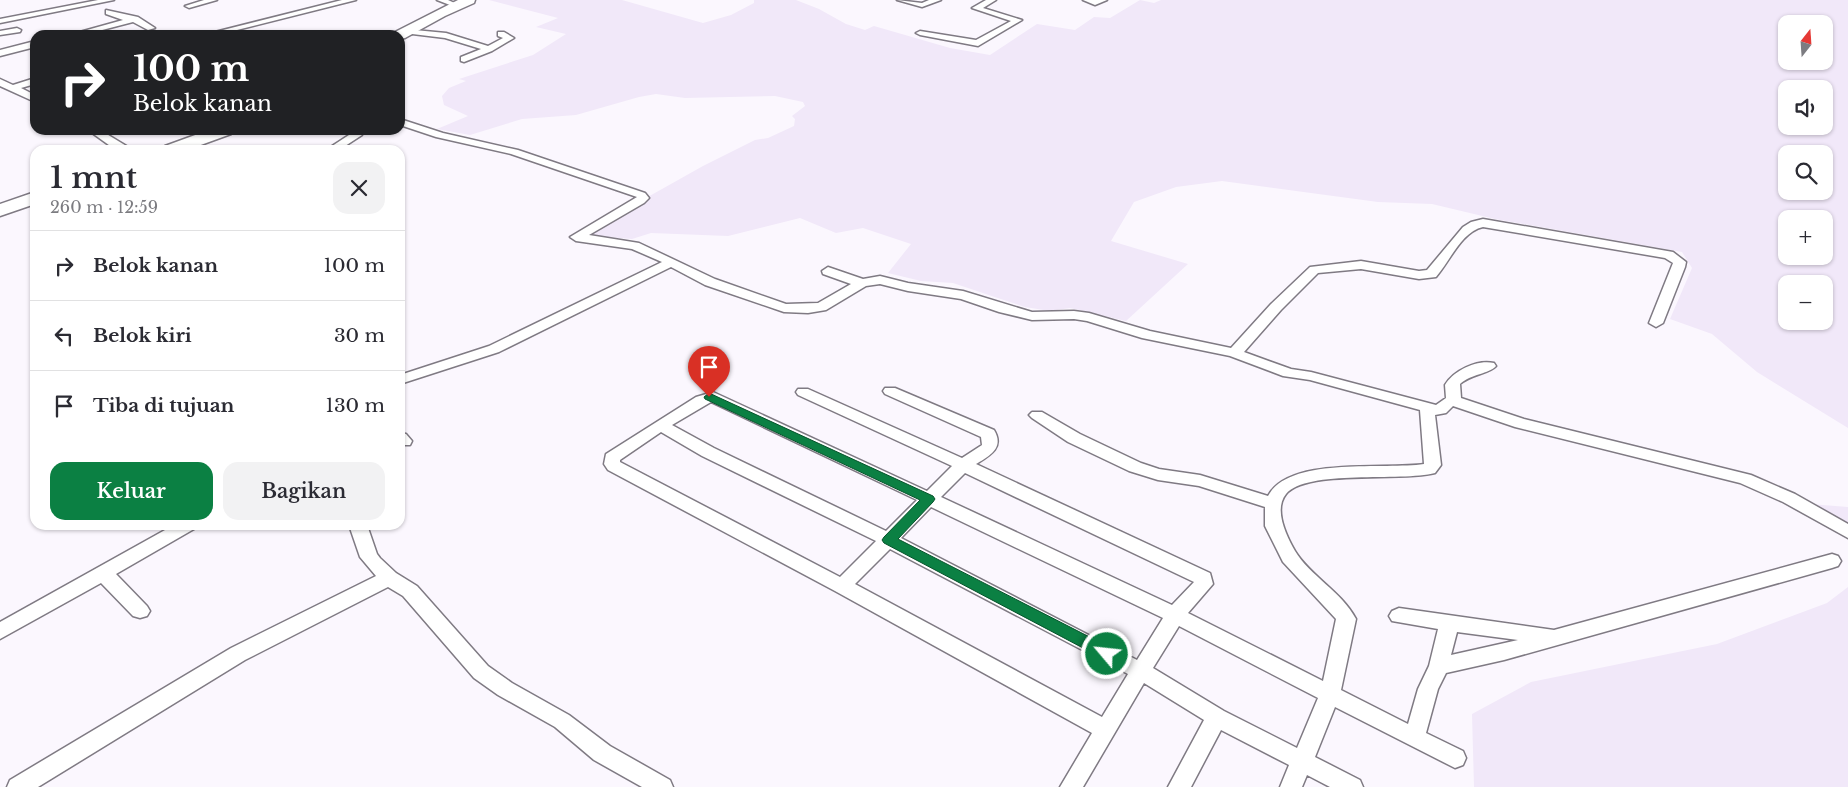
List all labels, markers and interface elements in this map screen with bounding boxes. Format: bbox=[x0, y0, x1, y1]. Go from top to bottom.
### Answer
north arrow bbox=[1778, 15, 1832, 70]
map controls bbox=[1778, 15, 1833, 330]
text: 100 m bbox=[133, 47, 249, 90]
icon: right bbox=[50, 50, 115, 115]
button: sound bbox=[1778, 80, 1833, 135]
text: Belok kanan bbox=[133, 90, 272, 117]
button: search bbox=[1778, 145, 1833, 200]
text: 1 mnt bbox=[50, 159, 137, 196]
button: close bbox=[333, 162, 385, 214]
text: 260 m · 12:59 bbox=[50, 197, 158, 217]
button: + bbox=[1778, 210, 1833, 265]
icon: right bbox=[50, 252, 78, 280]
text: Belok kanan bbox=[93, 254, 218, 277]
text: 100 m bbox=[324, 254, 385, 277]
button: − bbox=[1778, 275, 1833, 330]
icon: left bbox=[50, 322, 78, 350]
text: Belok kiri bbox=[93, 324, 192, 347]
text: 30 m bbox=[334, 324, 385, 347]
pin bbox=[688, 346, 730, 397]
icon: arrive bbox=[695, 353, 723, 381]
icon: arrive bbox=[50, 392, 78, 420]
text: Tiba di tujuan bbox=[93, 394, 234, 417]
text: 130 m bbox=[325, 394, 385, 417]
button: Keluar bbox=[50, 462, 213, 520]
button: Bagikan bbox=[223, 462, 385, 520]
position arrow bbox=[1080, 627, 1132, 679]

